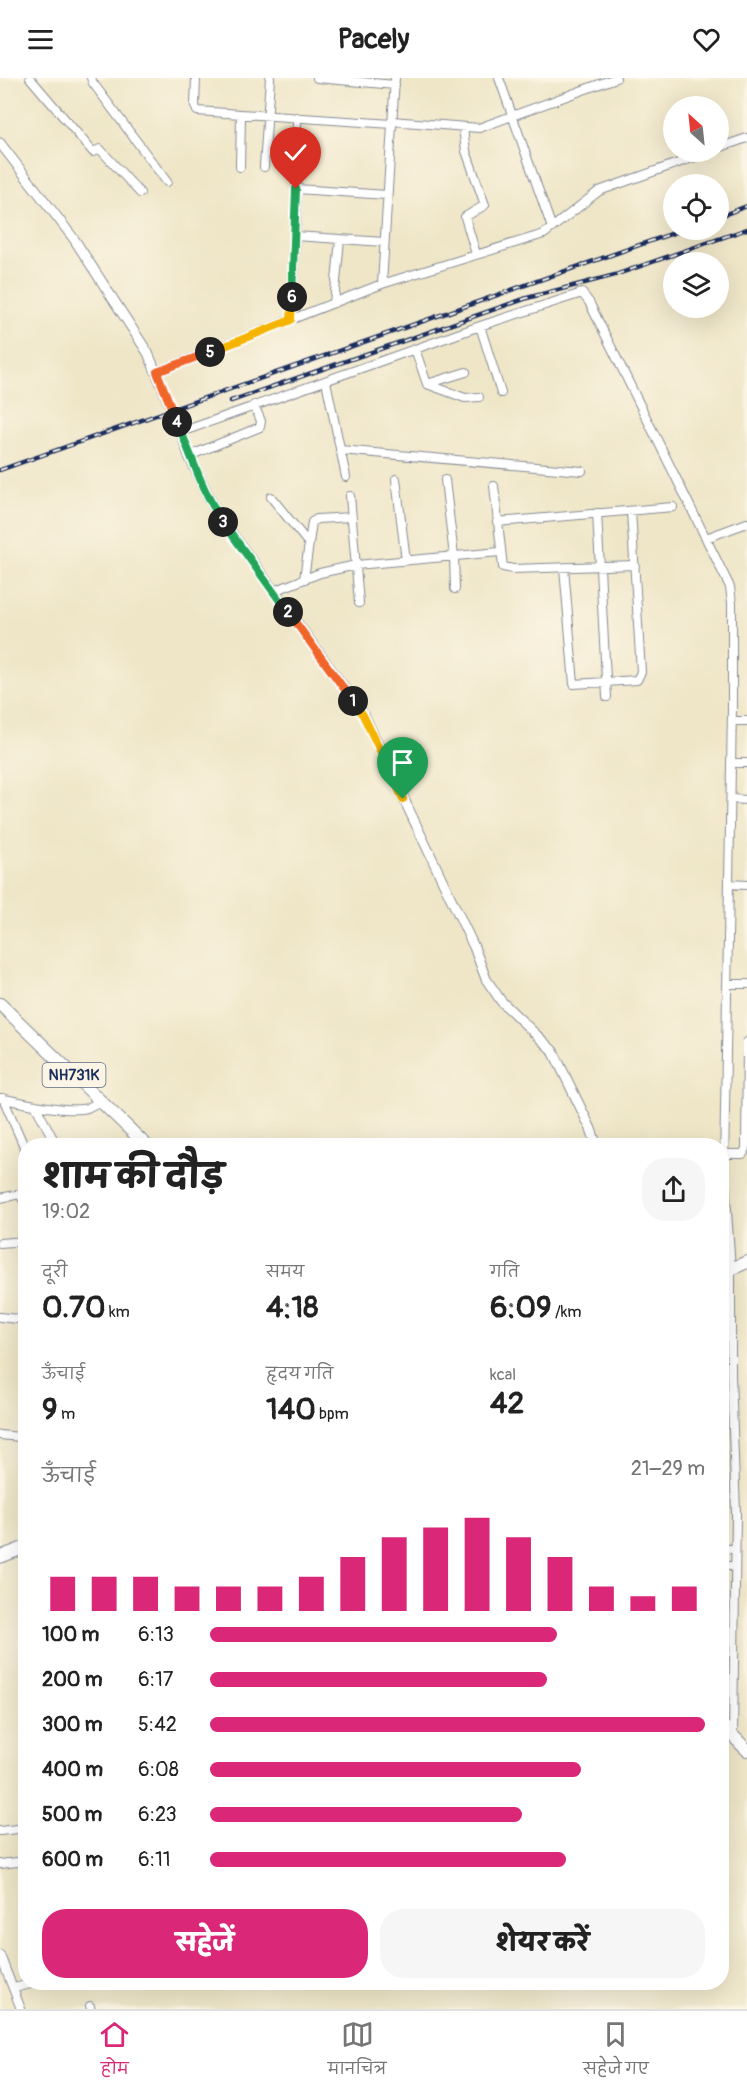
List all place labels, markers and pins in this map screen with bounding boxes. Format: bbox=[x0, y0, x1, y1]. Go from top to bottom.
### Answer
pin bbox=[270, 127, 321, 189]
pin: 6 bbox=[277, 282, 307, 312]
pin: 5 bbox=[195, 337, 225, 367]
pin: 4 bbox=[162, 407, 192, 437]
pin: 3 bbox=[208, 507, 238, 537]
pin: 2 bbox=[273, 597, 303, 627]
pin: 1 bbox=[338, 686, 368, 716]
pin bbox=[377, 737, 428, 799]

